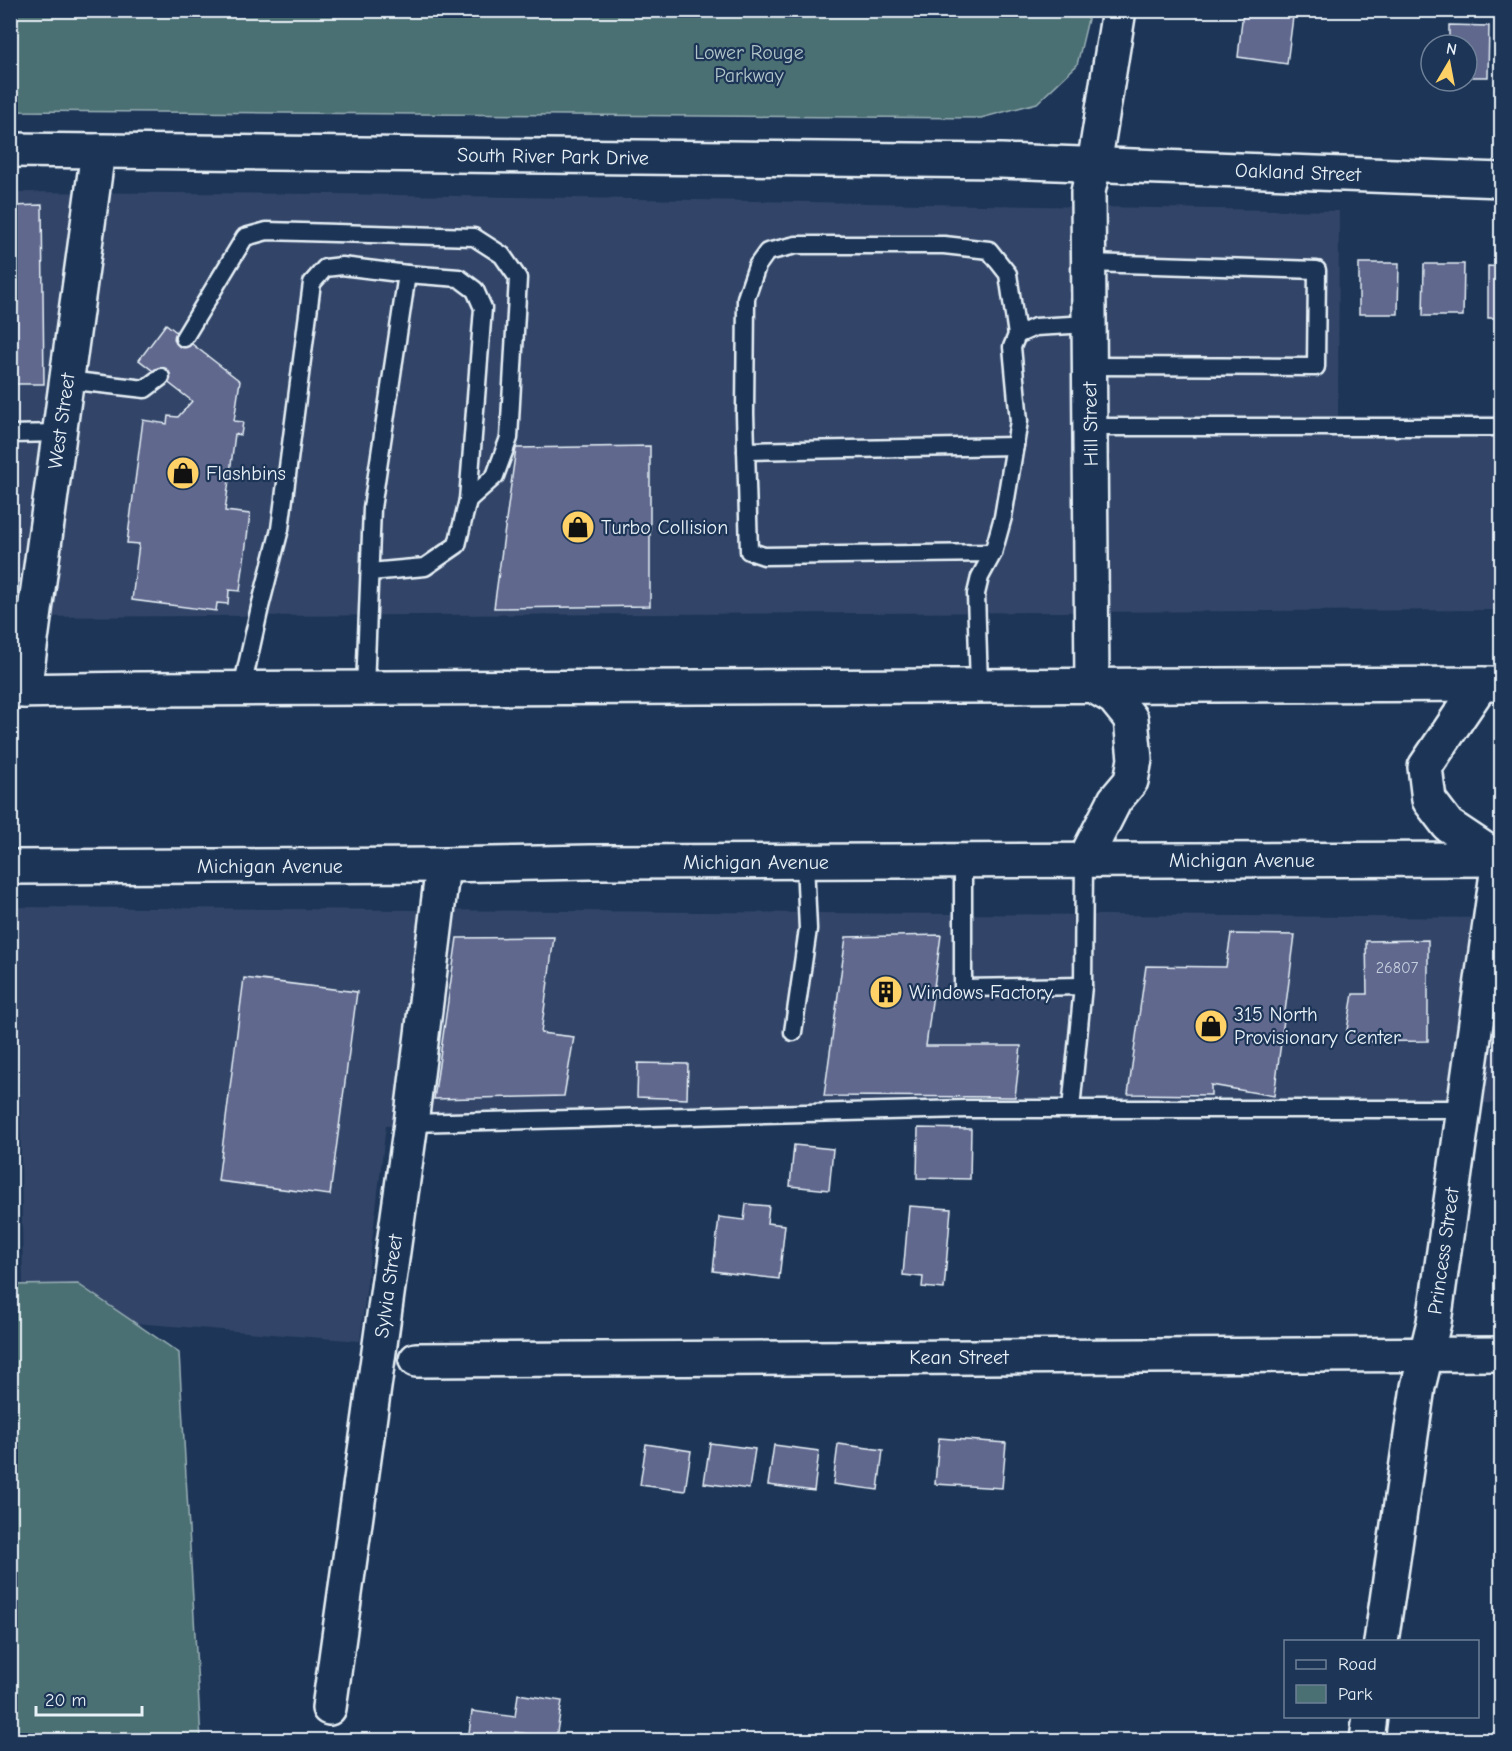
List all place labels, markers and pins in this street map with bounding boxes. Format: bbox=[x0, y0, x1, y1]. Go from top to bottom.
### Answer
shop icon: Flashbins bbox=[165, 455, 201, 491]
place label: Flashbins bbox=[206, 462, 286, 485]
shop icon: Turbo Collision bbox=[560, 509, 596, 545]
place label: Turbo Collision bbox=[601, 516, 728, 539]
building icon: Windows Factory bbox=[868, 974, 904, 1010]
place label: Windows Factory bbox=[909, 981, 1053, 1004]
place label: 315 North Provisionary Center bbox=[1234, 1003, 1401, 1049]
shop icon: 315 North Provisionary Center bbox=[1193, 1008, 1229, 1044]

